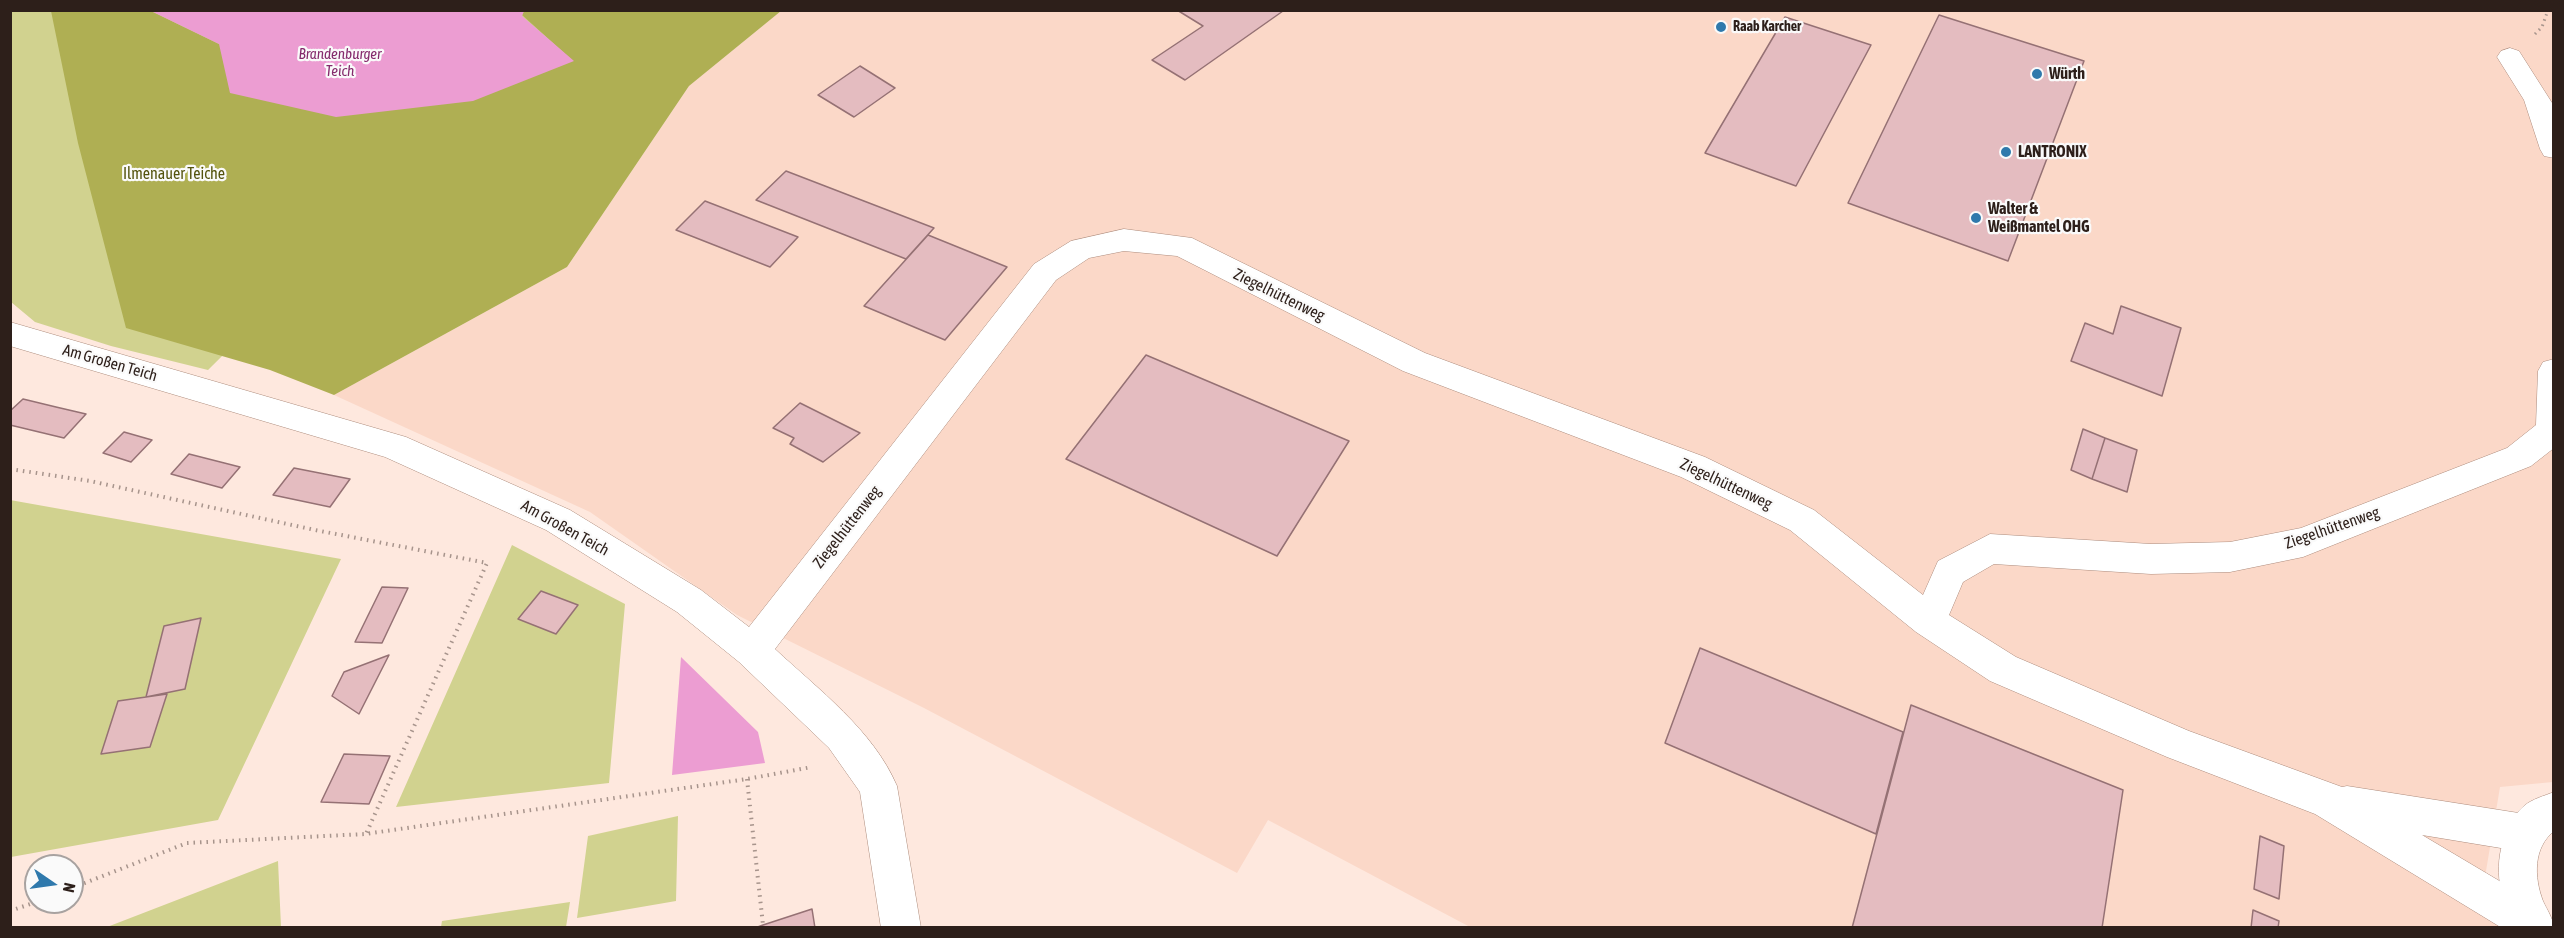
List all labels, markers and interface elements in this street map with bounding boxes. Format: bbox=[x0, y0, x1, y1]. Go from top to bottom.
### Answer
place label: Raab Karcher bbox=[1733, 19, 1801, 35]
marker: Raab Karcher bbox=[1714, 20, 1728, 34]
water label: Brandenburger Teich bbox=[299, 45, 381, 80]
place label: Würth bbox=[2049, 64, 2085, 84]
marker: Würth bbox=[2030, 67, 2044, 81]
place label: LANTRONIX bbox=[2018, 142, 2086, 162]
marker: LANTRONIX bbox=[1999, 145, 2013, 159]
park label: Ilmenauer Teiche bbox=[123, 164, 225, 184]
place label: Walter & Weißmantel OHG bbox=[1988, 199, 2090, 237]
marker: Walter & Weißmantel OHG bbox=[1969, 211, 1983, 225]
street label: Ziegelhüttenweg bbox=[1230, 265, 1328, 325]
street label: Am Großen Teich bbox=[60, 340, 160, 386]
street label: Ziegelhüttenweg bbox=[1677, 454, 1775, 514]
street label: Ziegelhüttenweg bbox=[809, 482, 885, 572]
street label: Am Großen Teich bbox=[518, 496, 612, 560]
street label: Ziegelhüttenweg bbox=[2282, 503, 2382, 553]
north arrow bbox=[24, 854, 84, 914]
text: N bbox=[60, 881, 79, 894]

